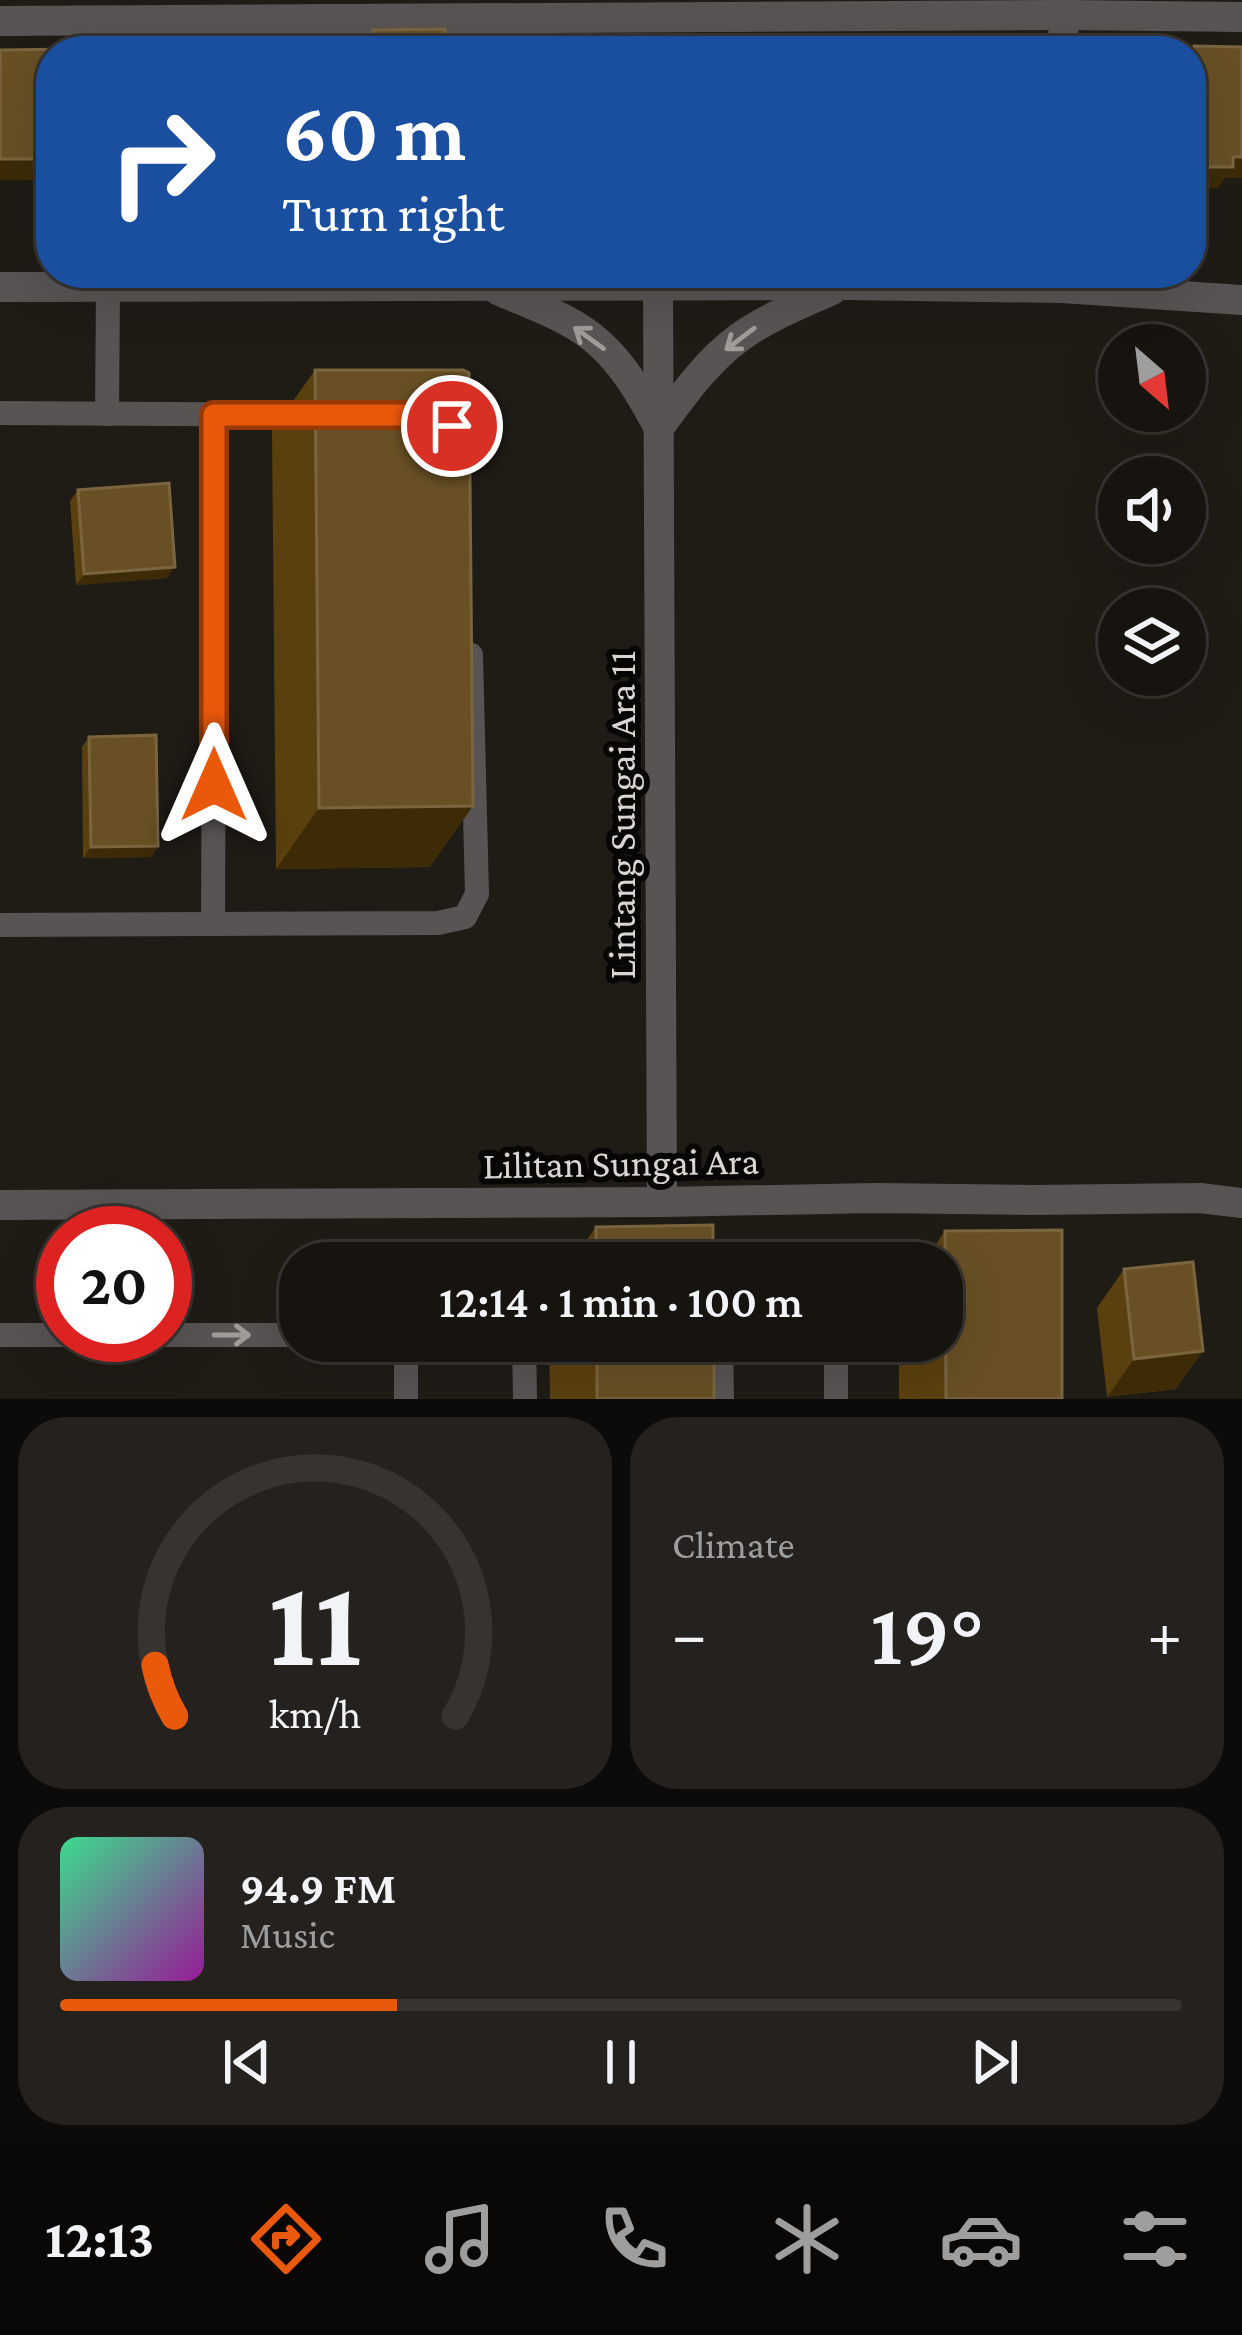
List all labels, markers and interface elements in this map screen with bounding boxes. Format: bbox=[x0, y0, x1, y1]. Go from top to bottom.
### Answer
icon: right bbox=[84, 84, 240, 240]
text: 60 m bbox=[282, 85, 466, 178]
text: Turn right bbox=[282, 183, 504, 243]
north arrow bbox=[1098, 324, 1206, 432]
map controls bbox=[1098, 324, 1206, 696]
one-way arrow bbox=[573, 326, 606, 352]
one-way arrow bbox=[724, 326, 757, 352]
pin bbox=[401, 375, 503, 477]
icon: arrive bbox=[419, 393, 485, 459]
button: sound bbox=[1098, 456, 1206, 564]
button: layers bbox=[1098, 588, 1206, 696]
street label: Lintang Sungai Ara 11 bbox=[600, 650, 644, 980]
position arrow bbox=[151, 722, 277, 848]
street label: Lilitan Sungai Ara bbox=[482, 1139, 760, 1187]
speed limit sign: 20 bbox=[36, 1206, 192, 1362]
text: 12:14 · 1 min · 100 m bbox=[439, 1277, 803, 1327]
one-way arrow bbox=[212, 1324, 251, 1346]
text: Climate bbox=[672, 1523, 795, 1566]
text: 11 bbox=[268, 1553, 362, 1692]
text: 19° bbox=[870, 1583, 984, 1683]
text: − bbox=[672, 1597, 707, 1670]
text: + bbox=[1147, 1597, 1182, 1670]
text: km/h bbox=[269, 1690, 361, 1737]
text: 94.9 FM bbox=[240, 1863, 396, 1913]
text: Music bbox=[240, 1913, 335, 1956]
icon: previous bbox=[214, 2029, 280, 2095]
icon: pause bbox=[588, 2029, 654, 2095]
icon: next bbox=[962, 2029, 1028, 2095]
icon: directions bbox=[244, 2197, 328, 2281]
icon: music bbox=[418, 2197, 502, 2281]
icon: phone bbox=[592, 2197, 676, 2281]
icon: climate bbox=[765, 2197, 849, 2281]
icon: car bbox=[939, 2197, 1023, 2281]
icon: filters bbox=[1113, 2197, 1197, 2281]
text: 12:13 bbox=[45, 2209, 154, 2269]

